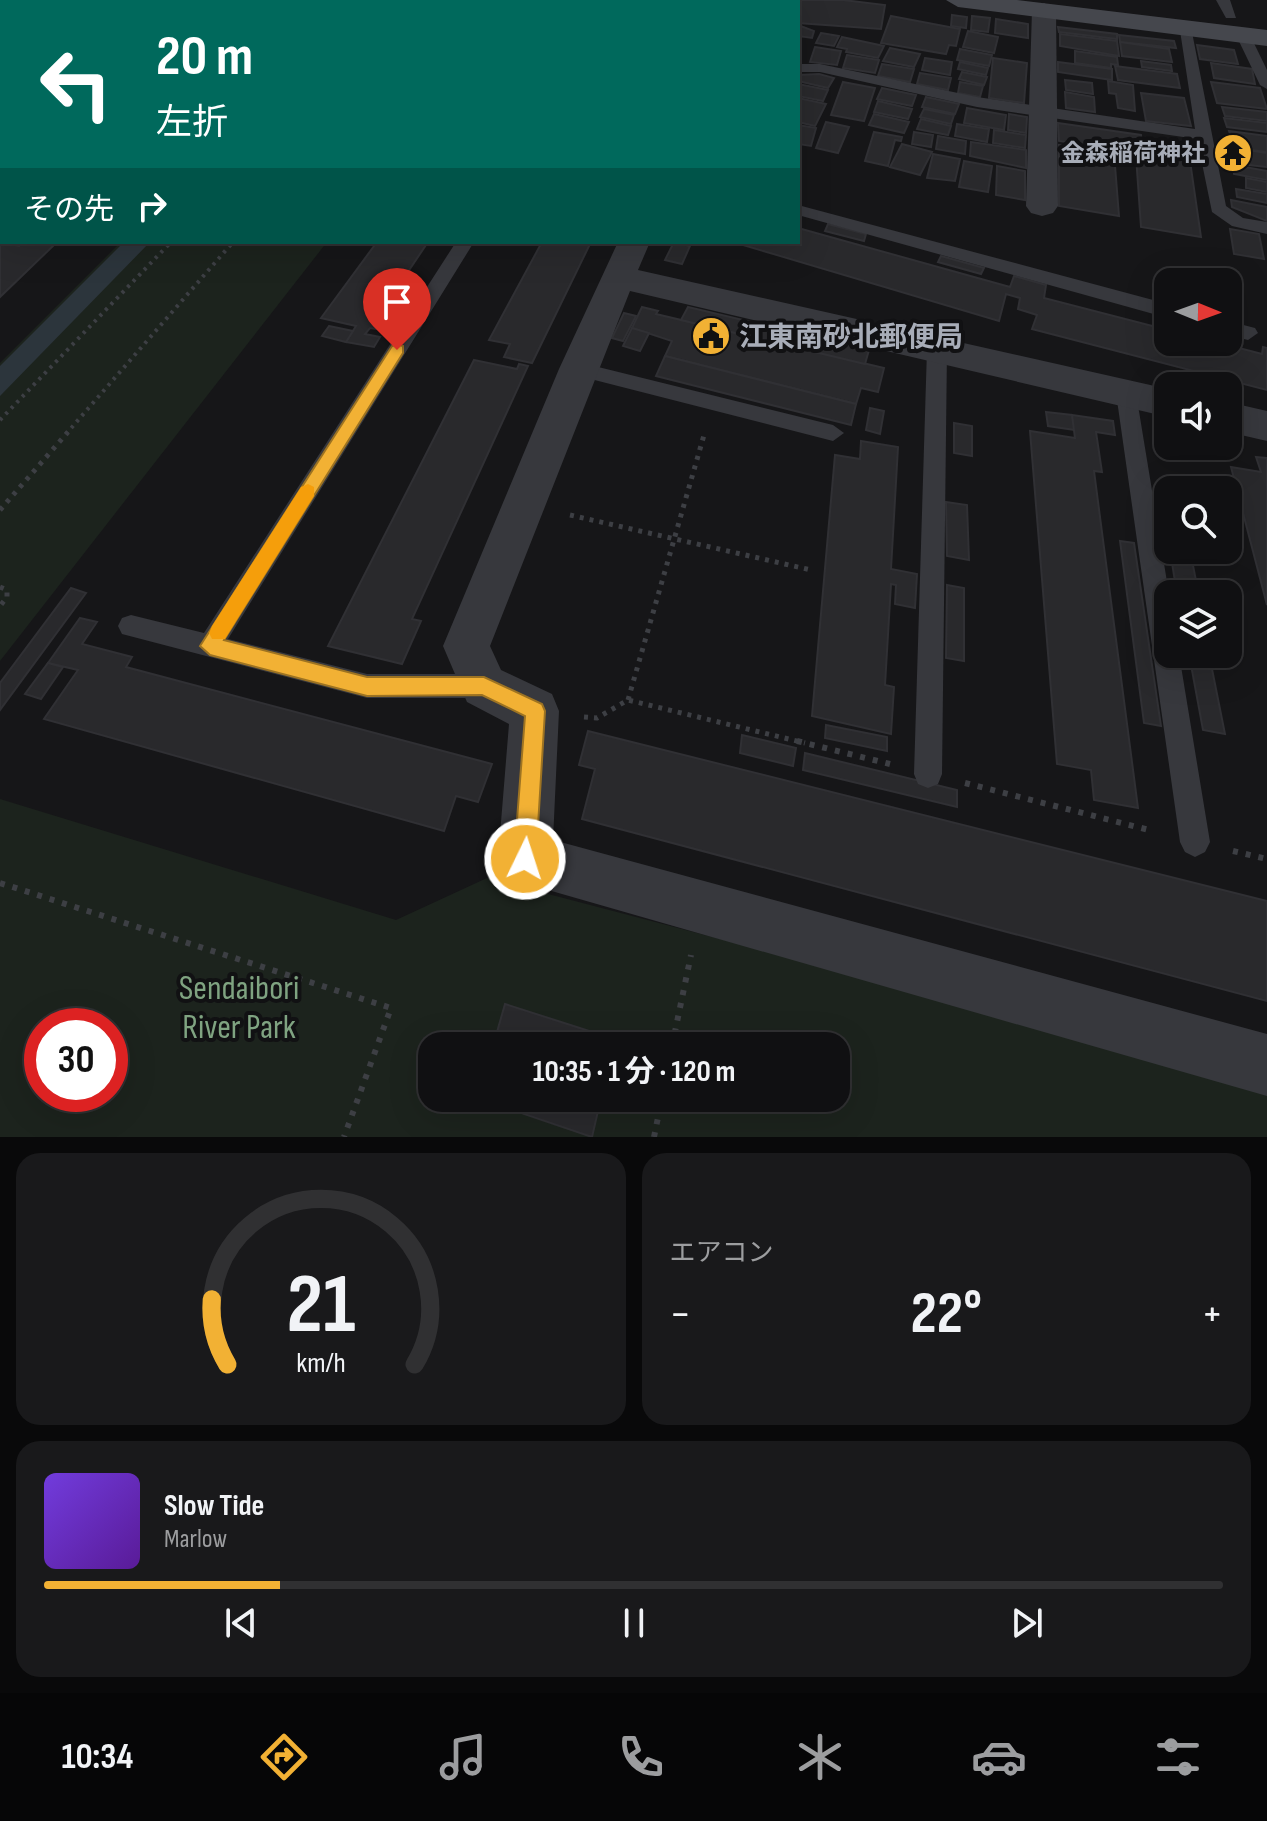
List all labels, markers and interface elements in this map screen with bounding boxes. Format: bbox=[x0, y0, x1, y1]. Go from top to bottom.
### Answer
text: 20 m bbox=[156, 24, 253, 91]
icon: left bbox=[24, 32, 128, 136]
text: 左折 bbox=[156, 102, 228, 145]
temple icon: 金森稲荷神社 bbox=[1212, 132, 1254, 174]
place label: 金森稲荷神社 bbox=[1061, 139, 1205, 168]
icon: right bbox=[130, 184, 174, 228]
text: その先 bbox=[24, 192, 114, 228]
pin bbox=[363, 268, 431, 350]
north arrow bbox=[1154, 268, 1242, 356]
map controls bbox=[1154, 268, 1242, 668]
icon: arrive bbox=[375, 280, 419, 324]
public building icon: 江東南砂北郵便局 bbox=[690, 315, 732, 357]
place label: 江東南砂北郵便局 bbox=[739, 321, 963, 354]
button: sound bbox=[1154, 372, 1242, 460]
button: search bbox=[1154, 476, 1242, 564]
button: layers bbox=[1154, 580, 1242, 668]
position arrow bbox=[483, 817, 567, 901]
park label: Sendaibori River Park bbox=[179, 968, 299, 1048]
speed limit sign: 30 bbox=[24, 1008, 128, 1112]
text: 10:35 · 1 分 · 120 m bbox=[533, 1054, 735, 1090]
text: エアコン bbox=[670, 1238, 774, 1269]
text: 21 bbox=[286, 1256, 355, 1356]
text: 22° bbox=[910, 1278, 982, 1350]
text: − bbox=[670, 1288, 691, 1341]
text: + bbox=[1201, 1288, 1223, 1341]
text: km/h bbox=[296, 1346, 345, 1381]
text: Slow Tide bbox=[164, 1488, 264, 1524]
text: Marlow bbox=[164, 1524, 227, 1555]
icon: previous bbox=[219, 1601, 263, 1645]
icon: pause bbox=[612, 1601, 656, 1645]
icon: next bbox=[1005, 1601, 1049, 1645]
icon: directions bbox=[256, 1729, 312, 1785]
icon: music bbox=[435, 1729, 491, 1785]
icon: phone bbox=[613, 1729, 669, 1785]
icon: climate bbox=[792, 1729, 848, 1785]
icon: car bbox=[971, 1729, 1027, 1785]
icon: filters bbox=[1150, 1729, 1206, 1785]
text: 10:34 bbox=[61, 1736, 133, 1779]

